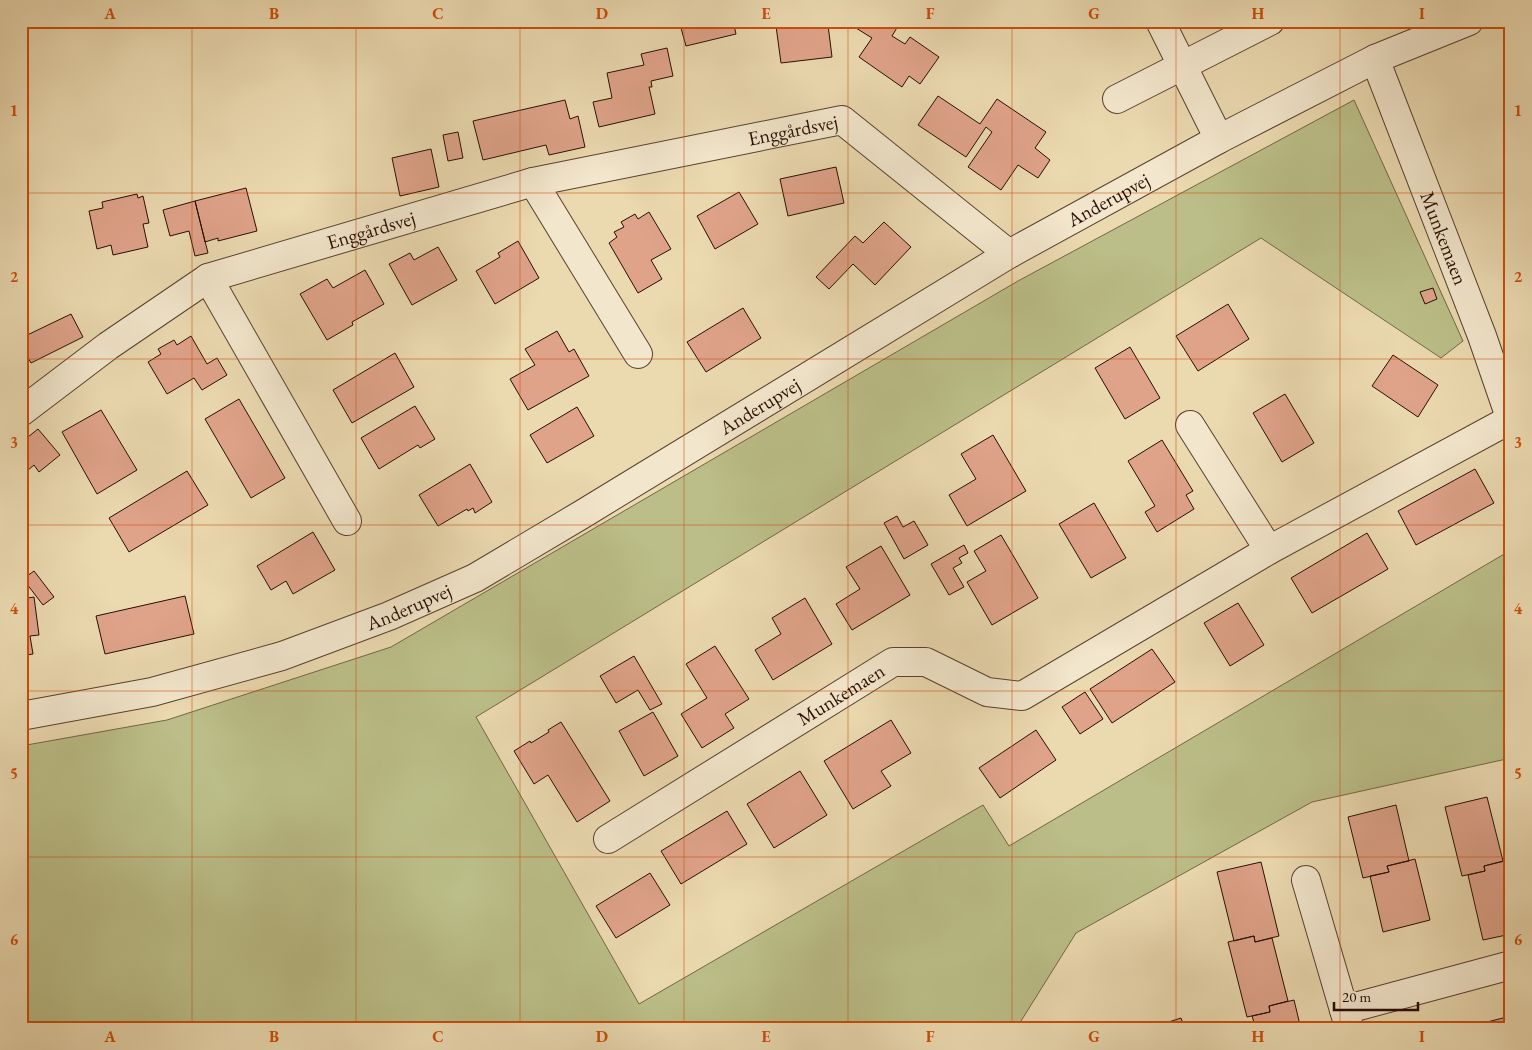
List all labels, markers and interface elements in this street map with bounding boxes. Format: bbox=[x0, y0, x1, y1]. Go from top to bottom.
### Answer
text: A bbox=[103, 3, 116, 24]
text: B bbox=[269, 3, 279, 24]
text: C bbox=[432, 3, 444, 24]
text: D bbox=[596, 3, 608, 24]
text: E bbox=[761, 3, 771, 24]
text: F bbox=[926, 3, 935, 24]
text: G bbox=[1088, 3, 1100, 24]
text: H bbox=[1252, 3, 1265, 24]
text: I bbox=[1419, 3, 1425, 24]
text: 1 bbox=[10, 100, 18, 121]
text: 1 bbox=[1514, 100, 1522, 121]
street label: Enggårdsvej bbox=[746, 108, 840, 152]
street label: Anderupvej bbox=[1061, 167, 1154, 233]
street label: Munkemaen bbox=[1414, 188, 1474, 289]
street label: Enggårdsvej bbox=[324, 205, 418, 255]
text: 2 bbox=[10, 266, 19, 287]
text: 2 bbox=[1514, 266, 1523, 287]
street label: Anderupvej bbox=[714, 371, 805, 441]
text: 3 bbox=[10, 432, 18, 453]
text: 3 bbox=[1514, 432, 1522, 453]
street label: Anderupvej bbox=[362, 577, 455, 637]
text: 4 bbox=[10, 598, 19, 619]
text: 4 bbox=[1514, 598, 1523, 619]
street label: Munkemaen bbox=[792, 657, 890, 731]
text: 5 bbox=[10, 763, 18, 784]
text: 5 bbox=[1514, 763, 1522, 784]
text: 6 bbox=[10, 929, 19, 950]
text: 6 bbox=[1514, 929, 1523, 950]
scale bar bbox=[1334, 980, 1418, 1012]
text: 20 m bbox=[1342, 987, 1371, 1006]
text: A bbox=[103, 1026, 116, 1047]
text: B bbox=[269, 1026, 279, 1047]
text: C bbox=[432, 1026, 444, 1047]
text: D bbox=[596, 1026, 608, 1047]
text: E bbox=[761, 1026, 771, 1047]
text: F bbox=[926, 1026, 935, 1047]
text: G bbox=[1088, 1026, 1100, 1047]
text: H bbox=[1252, 1026, 1265, 1047]
text: I bbox=[1419, 1026, 1425, 1047]

